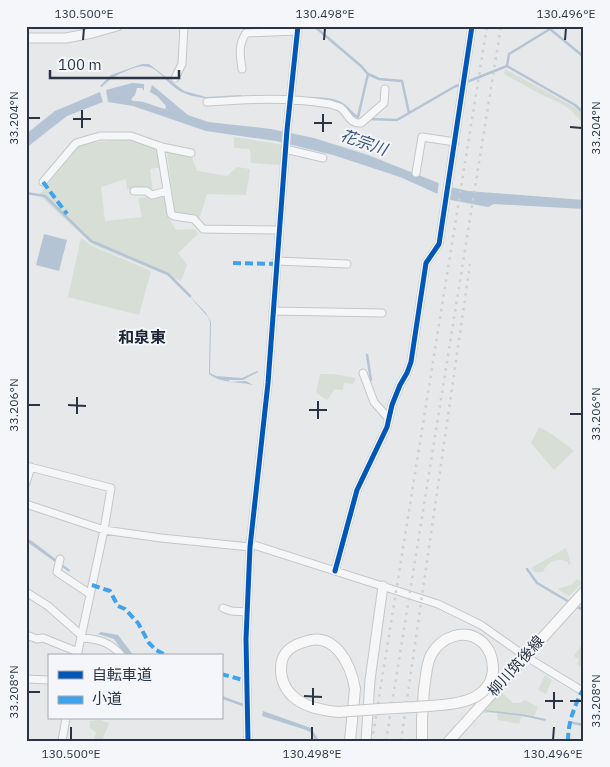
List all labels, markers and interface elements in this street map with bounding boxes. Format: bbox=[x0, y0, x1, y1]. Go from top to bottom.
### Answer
text: 130.500°E bbox=[54, 6, 114, 21]
text: 130.498°E bbox=[295, 6, 355, 21]
text: 130.496°E bbox=[536, 6, 596, 21]
scale bar bbox=[50, 48, 179, 80]
text: 100 m bbox=[58, 55, 102, 74]
text: 33.204°N bbox=[6, 91, 21, 145]
text: 33.204°N bbox=[588, 101, 603, 155]
water label: 花宗川 bbox=[338, 125, 392, 160]
district label: 和泉東 bbox=[118, 327, 166, 347]
text: 33.206°N bbox=[6, 378, 21, 432]
text: 33.206°N bbox=[588, 387, 603, 441]
street label: 柳川筑後線 bbox=[483, 631, 548, 700]
legend bbox=[48, 654, 222, 720]
text: 33.208°N bbox=[6, 665, 21, 719]
text: 自転車道 bbox=[92, 665, 152, 684]
text: 33.208°N bbox=[588, 674, 603, 728]
text: 小道 bbox=[92, 689, 122, 708]
text: 130.500°E bbox=[41, 746, 101, 761]
text: 130.498°E bbox=[282, 746, 342, 761]
text: 130.496°E bbox=[523, 746, 583, 761]

